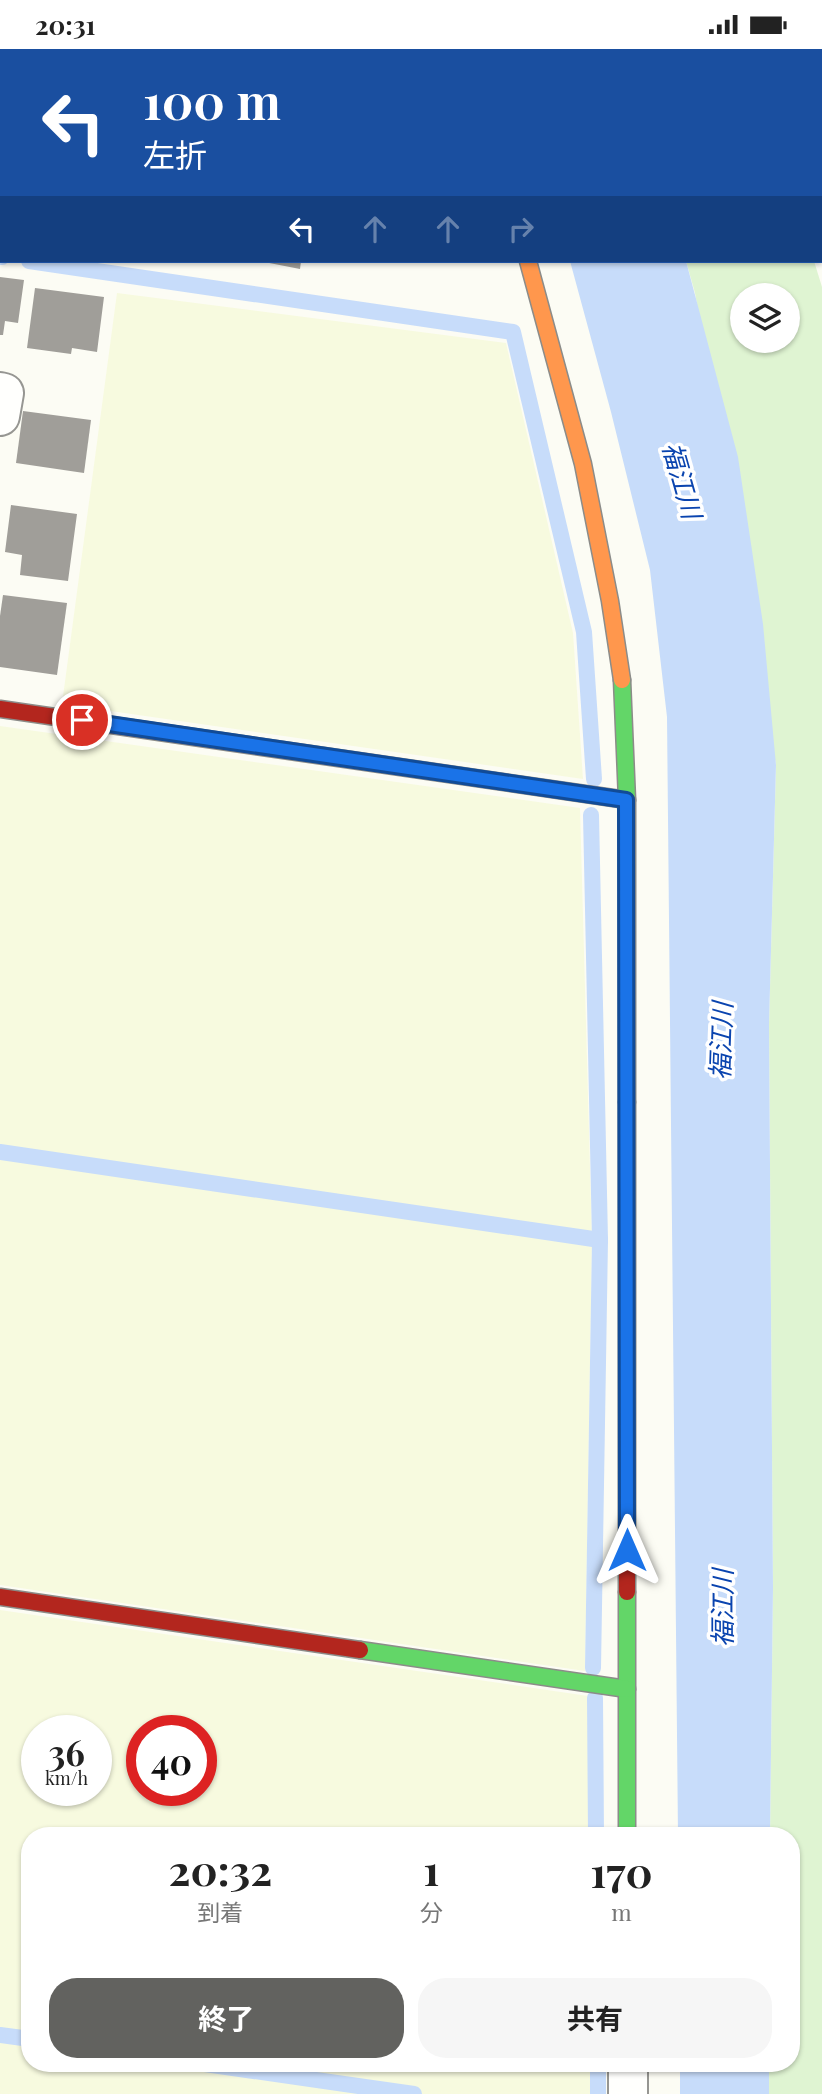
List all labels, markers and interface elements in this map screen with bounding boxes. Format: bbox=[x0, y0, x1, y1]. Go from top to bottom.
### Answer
text: 20:31 bbox=[35, 7, 96, 42]
text: 100 m bbox=[143, 67, 281, 132]
icon: left bbox=[28, 77, 119, 168]
text: 左折 bbox=[143, 132, 207, 175]
icon: left bbox=[283, 210, 321, 248]
icon: ahead bbox=[356, 210, 394, 248]
icon: ahead bbox=[429, 210, 467, 248]
icon: right bbox=[502, 210, 540, 248]
map controls bbox=[730, 283, 800, 353]
button: layers bbox=[730, 283, 800, 353]
water label: 福江川 bbox=[655, 438, 711, 525]
pin bbox=[52, 690, 112, 750]
icon: arrive bbox=[63, 701, 101, 739]
water label: 福江川 bbox=[701, 998, 739, 1081]
position arrow bbox=[590, 1513, 664, 1587]
water label: 福江川 bbox=[704, 1566, 739, 1647]
speed limit sign: 40 bbox=[126, 1715, 217, 1806]
text: 36 bbox=[48, 1728, 85, 1775]
text: km/h bbox=[45, 1766, 88, 1790]
text: 20:32 bbox=[169, 1841, 272, 1897]
text: 1 bbox=[423, 1841, 439, 1897]
text: 170 bbox=[590, 1843, 653, 1899]
text: 到着 bbox=[197, 1896, 243, 1927]
text: 分 bbox=[420, 1896, 443, 1927]
text: m bbox=[611, 1896, 632, 1927]
button: 終了 bbox=[49, 1978, 404, 2058]
button: 共有 bbox=[418, 1978, 772, 2058]

